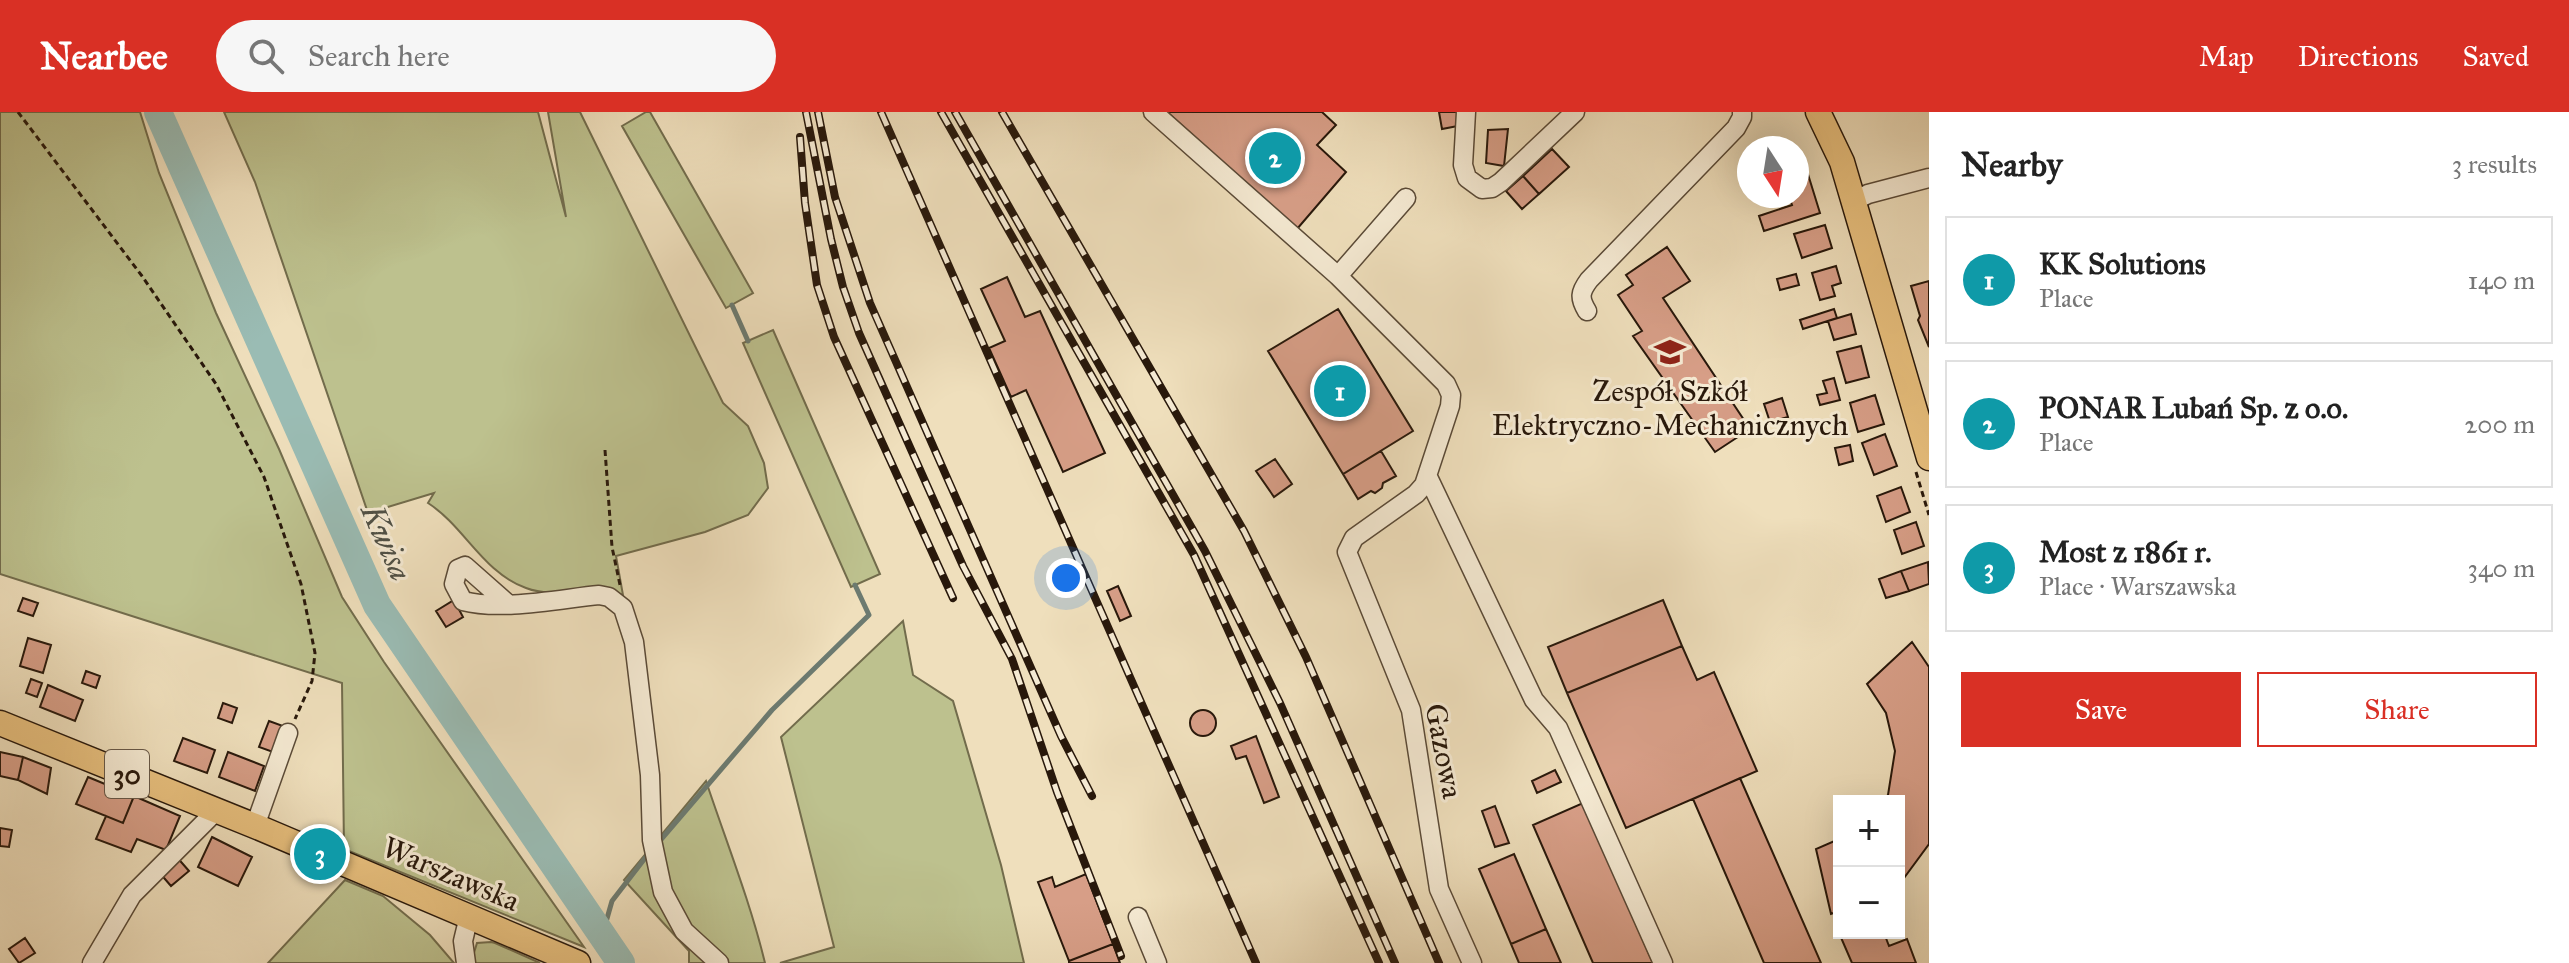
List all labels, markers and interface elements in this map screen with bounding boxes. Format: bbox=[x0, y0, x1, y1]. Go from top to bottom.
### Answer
search box bbox=[216, 20, 776, 92]
text: Nearbee bbox=[40, 33, 168, 79]
icon: search bbox=[244, 34, 288, 78]
text: Search here bbox=[308, 38, 450, 74]
text: Map bbox=[2199, 39, 2254, 74]
text: Directions bbox=[2298, 39, 2419, 74]
text: Saved bbox=[2463, 39, 2529, 74]
pin: 2 bbox=[1249, 128, 1301, 188]
north arrow bbox=[1737, 136, 1809, 208]
text: Nearby bbox=[1961, 144, 2063, 185]
text: 3 results bbox=[2452, 148, 2537, 180]
text: KK Solutions bbox=[2039, 246, 2206, 282]
text: 1 bbox=[1984, 264, 1994, 296]
text: 140 m bbox=[2468, 264, 2535, 296]
text: Place bbox=[2039, 282, 2094, 314]
school or university icon: Zespół Szkół Elektryczno-Mechanicznych bbox=[1653, 335, 1687, 369]
pin: 1 bbox=[1314, 361, 1366, 421]
place label: Zespół Szkół Elektryczno-Mechanicznych bbox=[1492, 373, 1849, 443]
text: PONAR Lubań Sp. z o.o. bbox=[2039, 390, 2348, 426]
text: 2 bbox=[1983, 408, 1995, 440]
text: 200 m bbox=[2464, 408, 2535, 440]
text: Place bbox=[2039, 426, 2094, 458]
water label: Kwisa bbox=[352, 496, 421, 587]
text: Most z 1861 r. bbox=[2039, 534, 2211, 570]
text: 3 bbox=[1984, 552, 1994, 584]
text: 340 m bbox=[2468, 552, 2535, 584]
your location bbox=[1046, 558, 1086, 598]
text: Place · Warszawska bbox=[2039, 570, 2237, 602]
button: Save bbox=[1961, 672, 2241, 747]
button: Share bbox=[2257, 672, 2537, 747]
street label: Gazowa bbox=[1417, 700, 1471, 802]
road number: 30 bbox=[105, 750, 149, 798]
map controls bbox=[1833, 795, 1905, 939]
button: + bbox=[1833, 795, 1905, 867]
pin: 3 bbox=[294, 824, 346, 884]
street label: Warszawska bbox=[377, 829, 525, 919]
button: − bbox=[1833, 867, 1905, 939]

